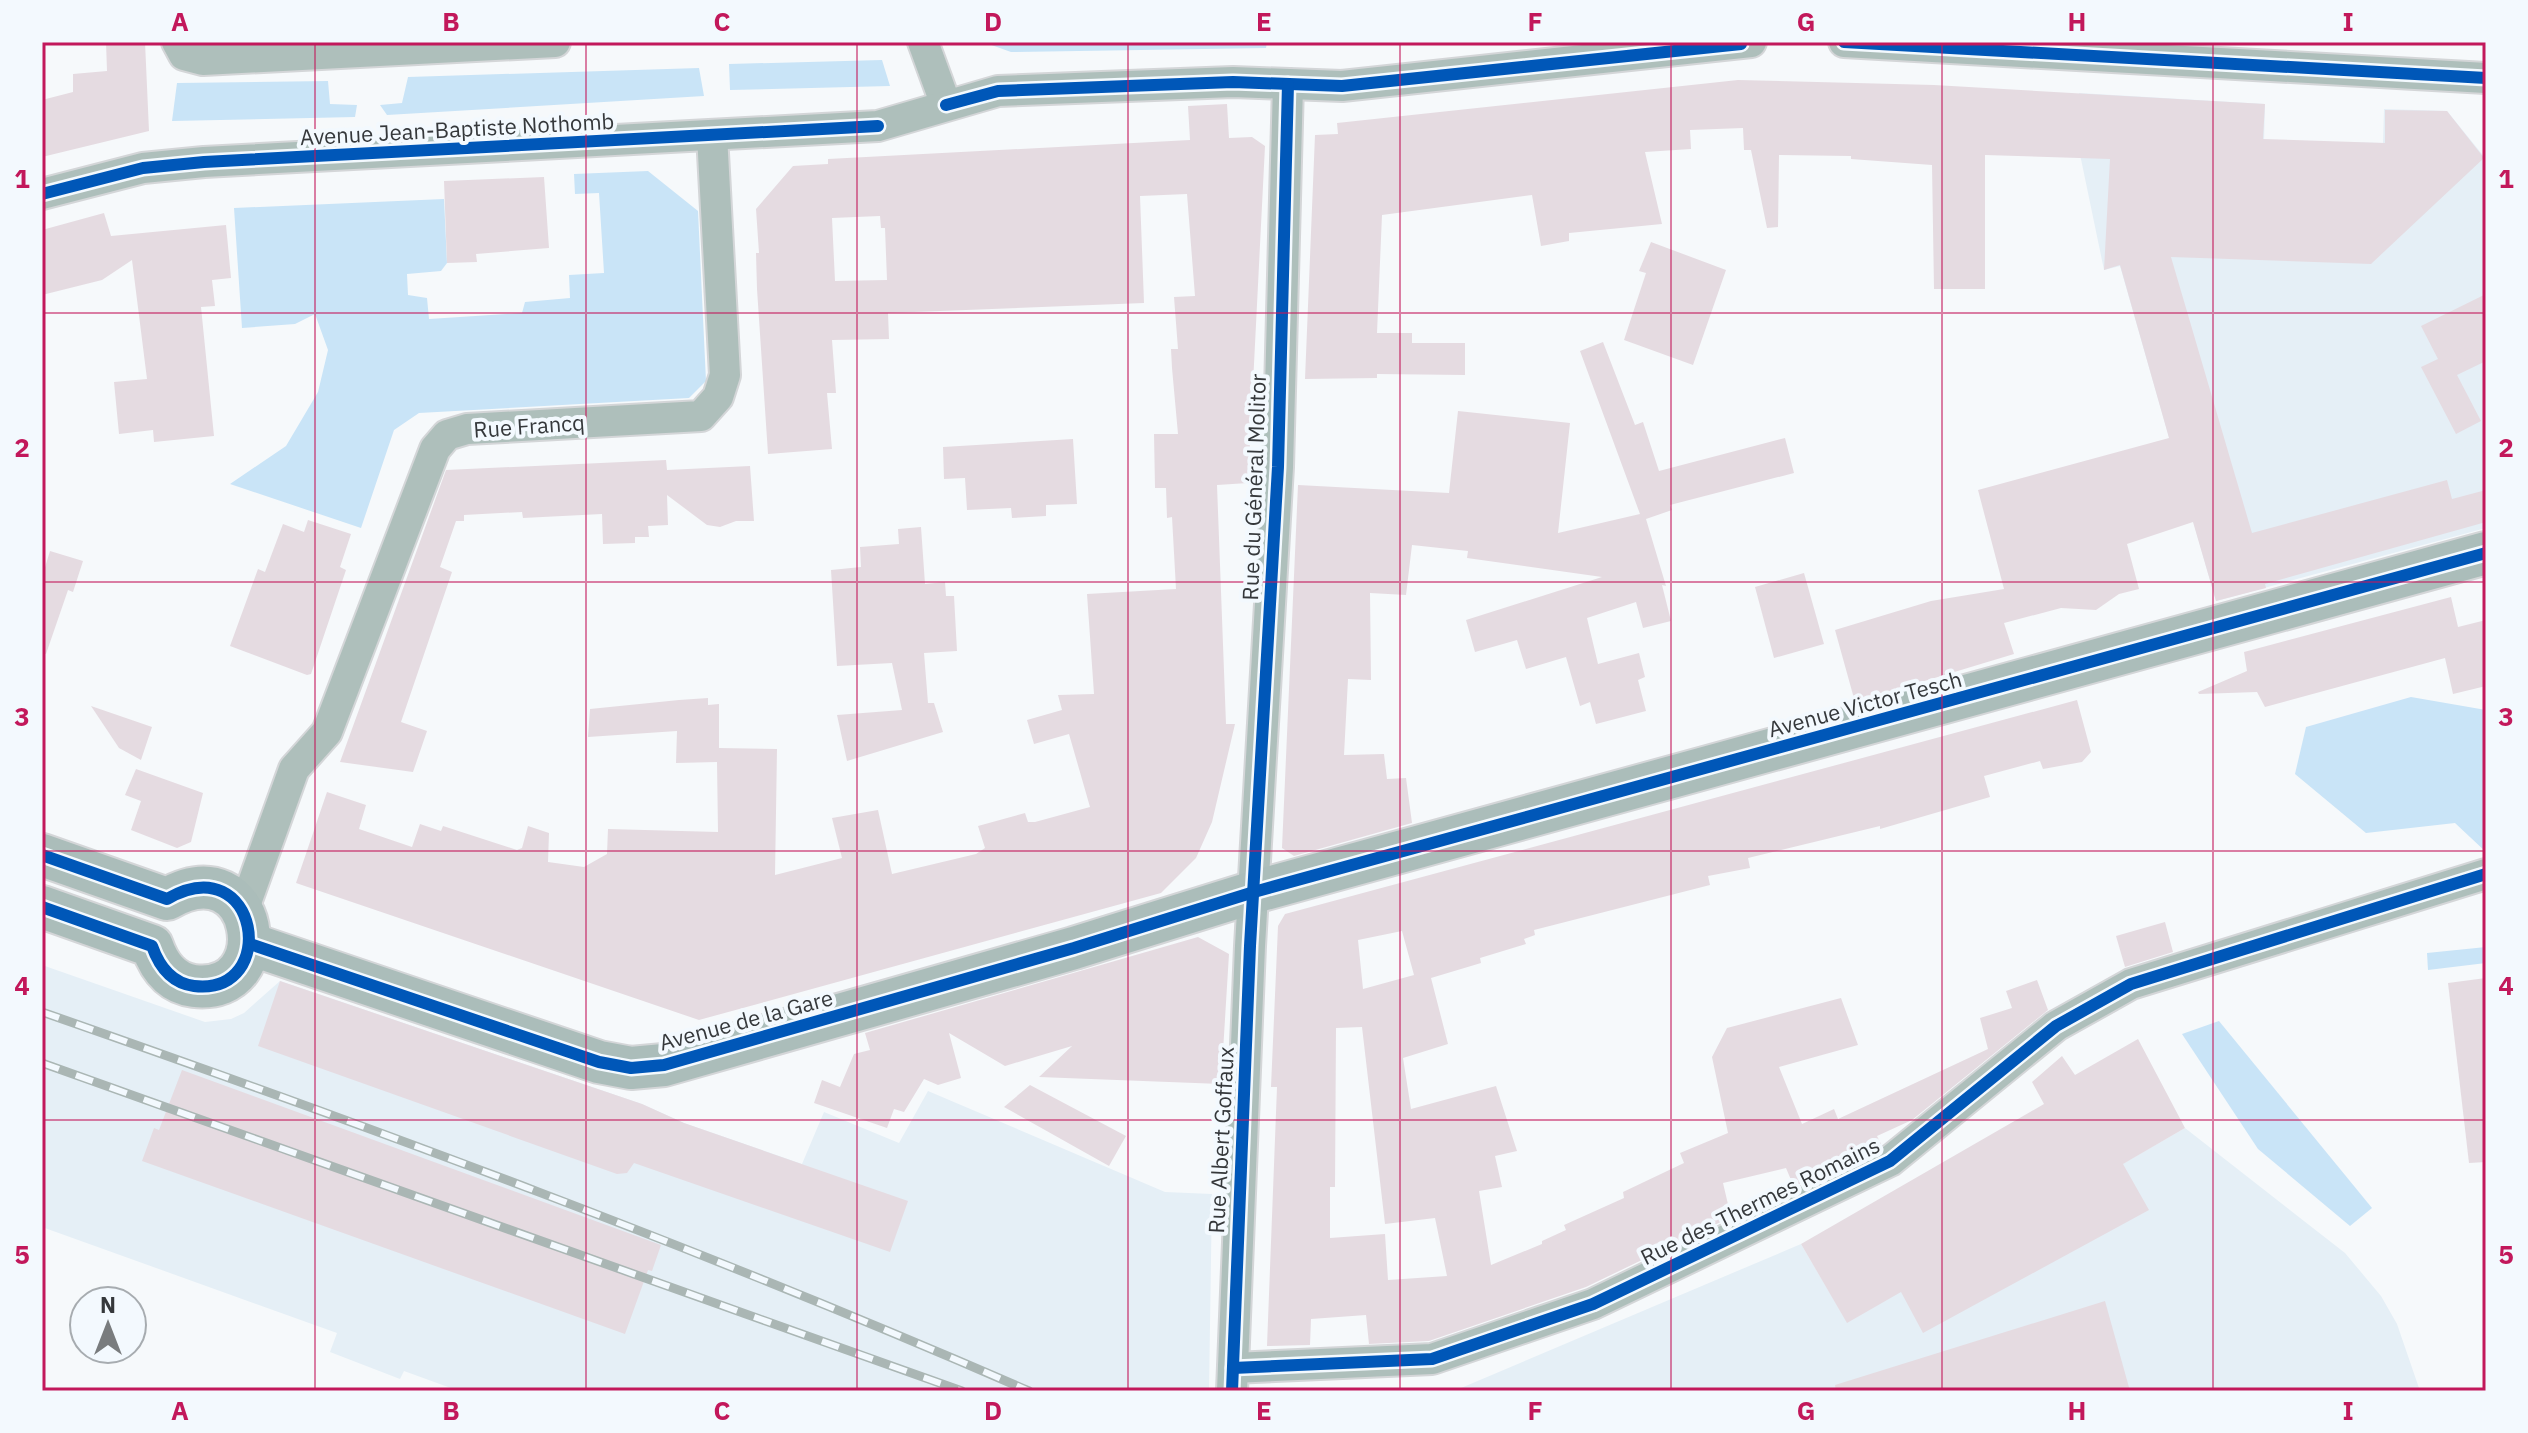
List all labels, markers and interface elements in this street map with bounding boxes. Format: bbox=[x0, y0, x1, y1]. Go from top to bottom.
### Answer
text: A bbox=[171, 4, 189, 38]
text: B bbox=[442, 4, 460, 38]
text: C bbox=[714, 4, 731, 38]
text: D bbox=[984, 4, 1002, 38]
text: E bbox=[1256, 4, 1272, 38]
text: F bbox=[1527, 4, 1543, 38]
text: G bbox=[1797, 4, 1815, 38]
text: H bbox=[2068, 4, 2086, 38]
text: I bbox=[2342, 4, 2354, 38]
street label: Avenue Jean-Baptiste Nothomb bbox=[299, 106, 615, 151]
text: 1 bbox=[14, 161, 30, 195]
text: 1 bbox=[2498, 161, 2514, 195]
street label: Rue du Général Molitor bbox=[1235, 373, 1272, 601]
street label: Rue Francq bbox=[472, 407, 586, 444]
text: 2 bbox=[14, 430, 30, 464]
text: 2 bbox=[2498, 430, 2514, 464]
street label: Avenue Victor Tesch bbox=[1765, 664, 1965, 743]
text: 3 bbox=[14, 699, 30, 733]
text: 3 bbox=[2498, 699, 2514, 733]
text: 4 bbox=[14, 968, 30, 1002]
text: 4 bbox=[2498, 968, 2514, 1002]
street label: Avenue de la Gare bbox=[656, 982, 836, 1057]
street label: Rue Albert Goffaux bbox=[1201, 1046, 1240, 1234]
street label: Rue des Thermes Romains bbox=[1635, 1130, 1884, 1271]
text: 5 bbox=[14, 1237, 30, 1271]
text: 5 bbox=[2498, 1237, 2514, 1271]
north arrow bbox=[68, 1285, 148, 1365]
text: N bbox=[100, 1290, 116, 1319]
text: A bbox=[171, 1393, 189, 1427]
text: B bbox=[442, 1393, 460, 1427]
text: C bbox=[714, 1393, 731, 1427]
text: D bbox=[984, 1393, 1002, 1427]
text: E bbox=[1256, 1393, 1272, 1427]
text: F bbox=[1527, 1393, 1543, 1427]
text: G bbox=[1797, 1393, 1815, 1427]
text: H bbox=[2068, 1393, 2086, 1427]
text: I bbox=[2342, 1393, 2354, 1427]

